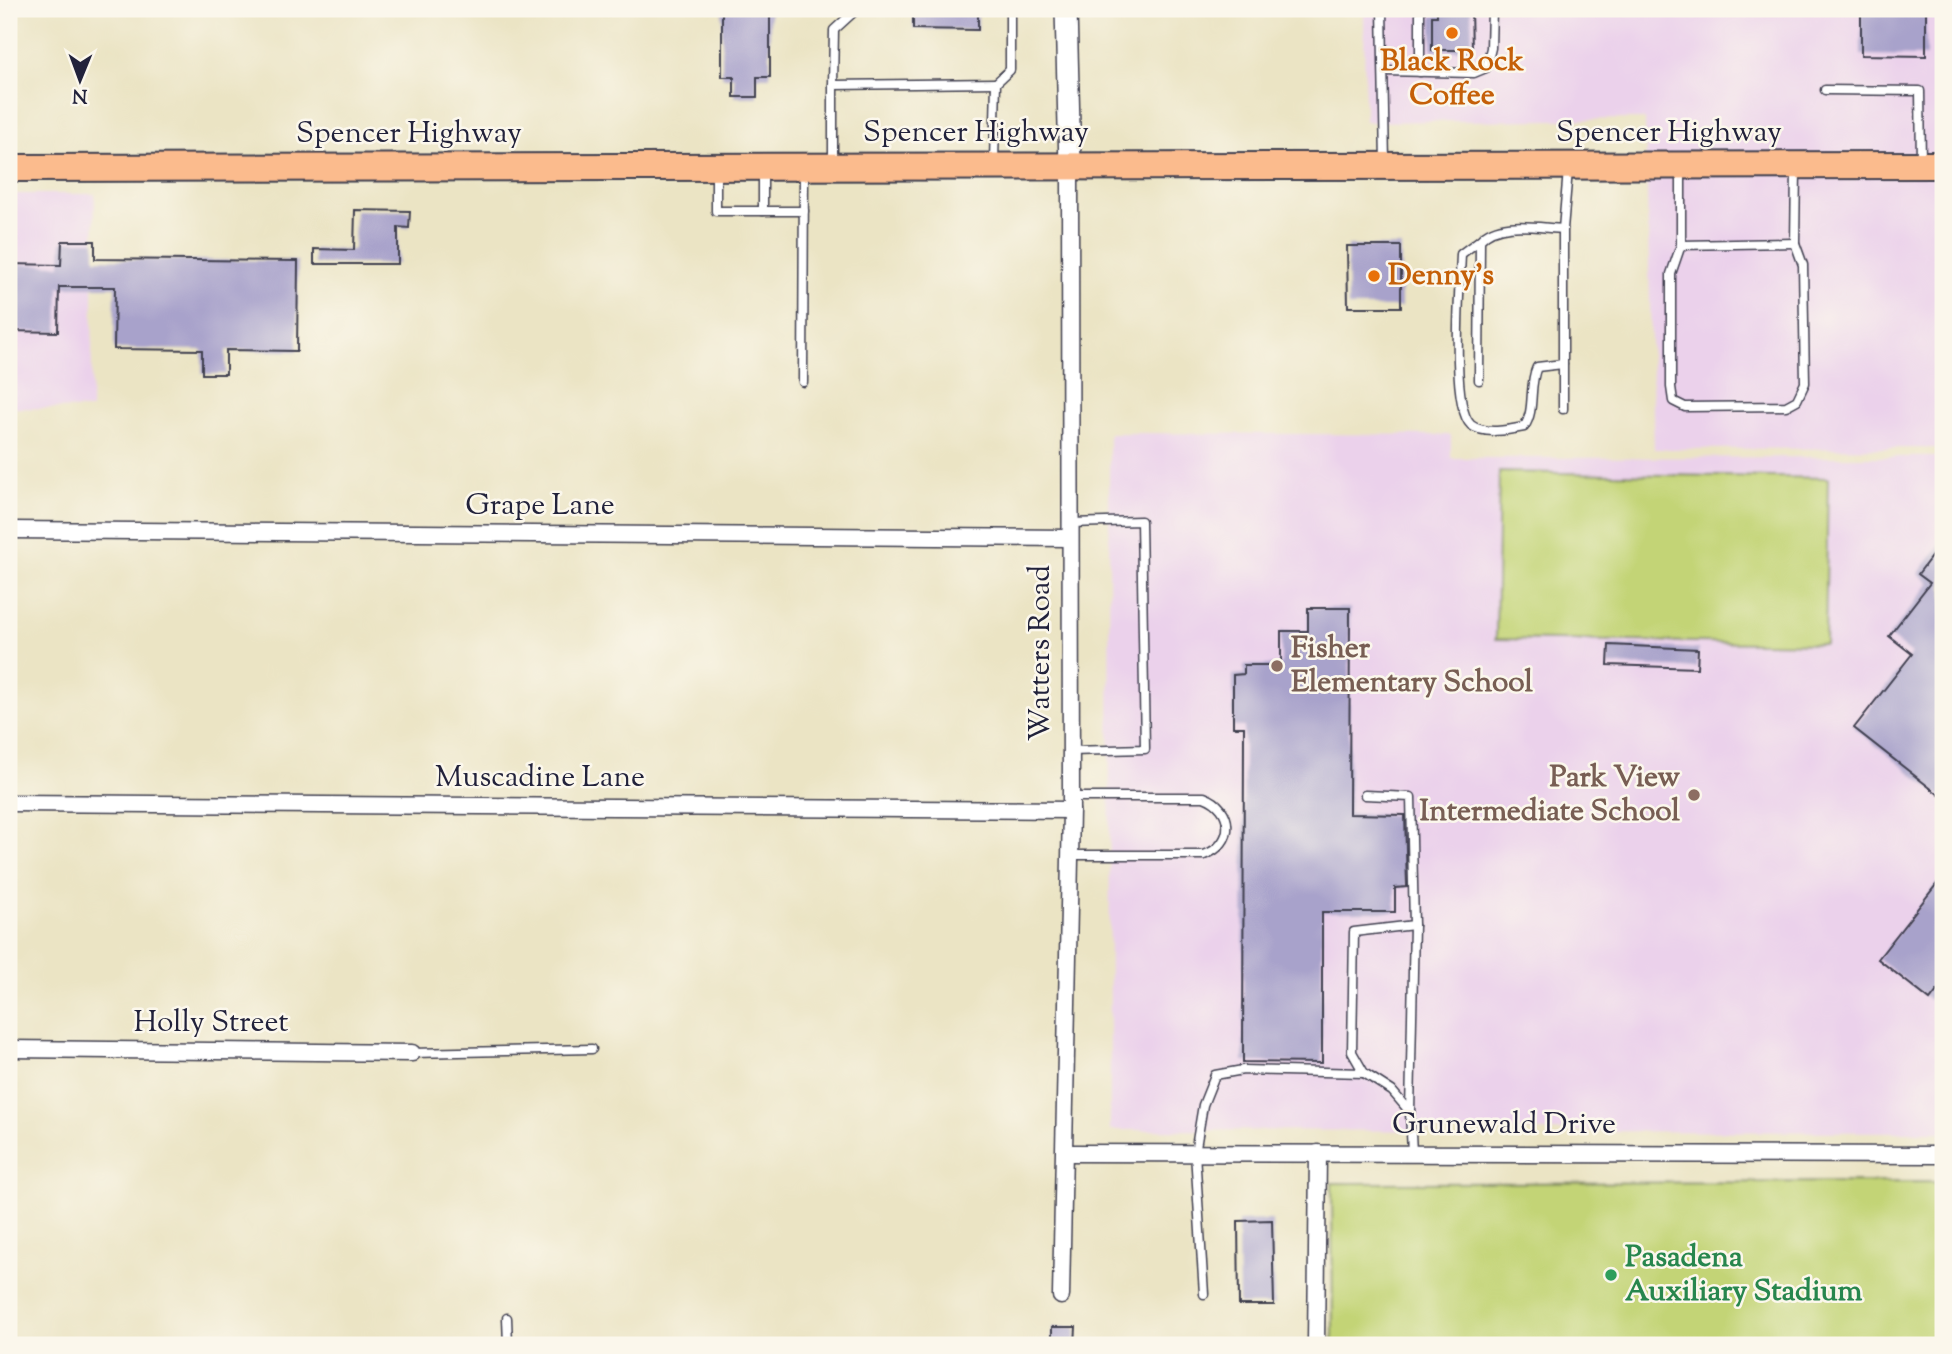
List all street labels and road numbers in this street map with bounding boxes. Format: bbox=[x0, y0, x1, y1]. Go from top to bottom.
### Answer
street label: Spencer Highway bbox=[863, 112, 1089, 155]
street label: Spencer Highway bbox=[1556, 112, 1782, 155]
street label: Spencer Highway bbox=[296, 113, 522, 156]
street label: Grape Lane bbox=[465, 485, 615, 528]
street label: Watters Road bbox=[1020, 565, 1063, 741]
street label: Muscadine Lane bbox=[435, 757, 645, 800]
street label: Holly Street bbox=[133, 1002, 289, 1045]
street label: Grunewald Drive bbox=[1392, 1104, 1616, 1147]

